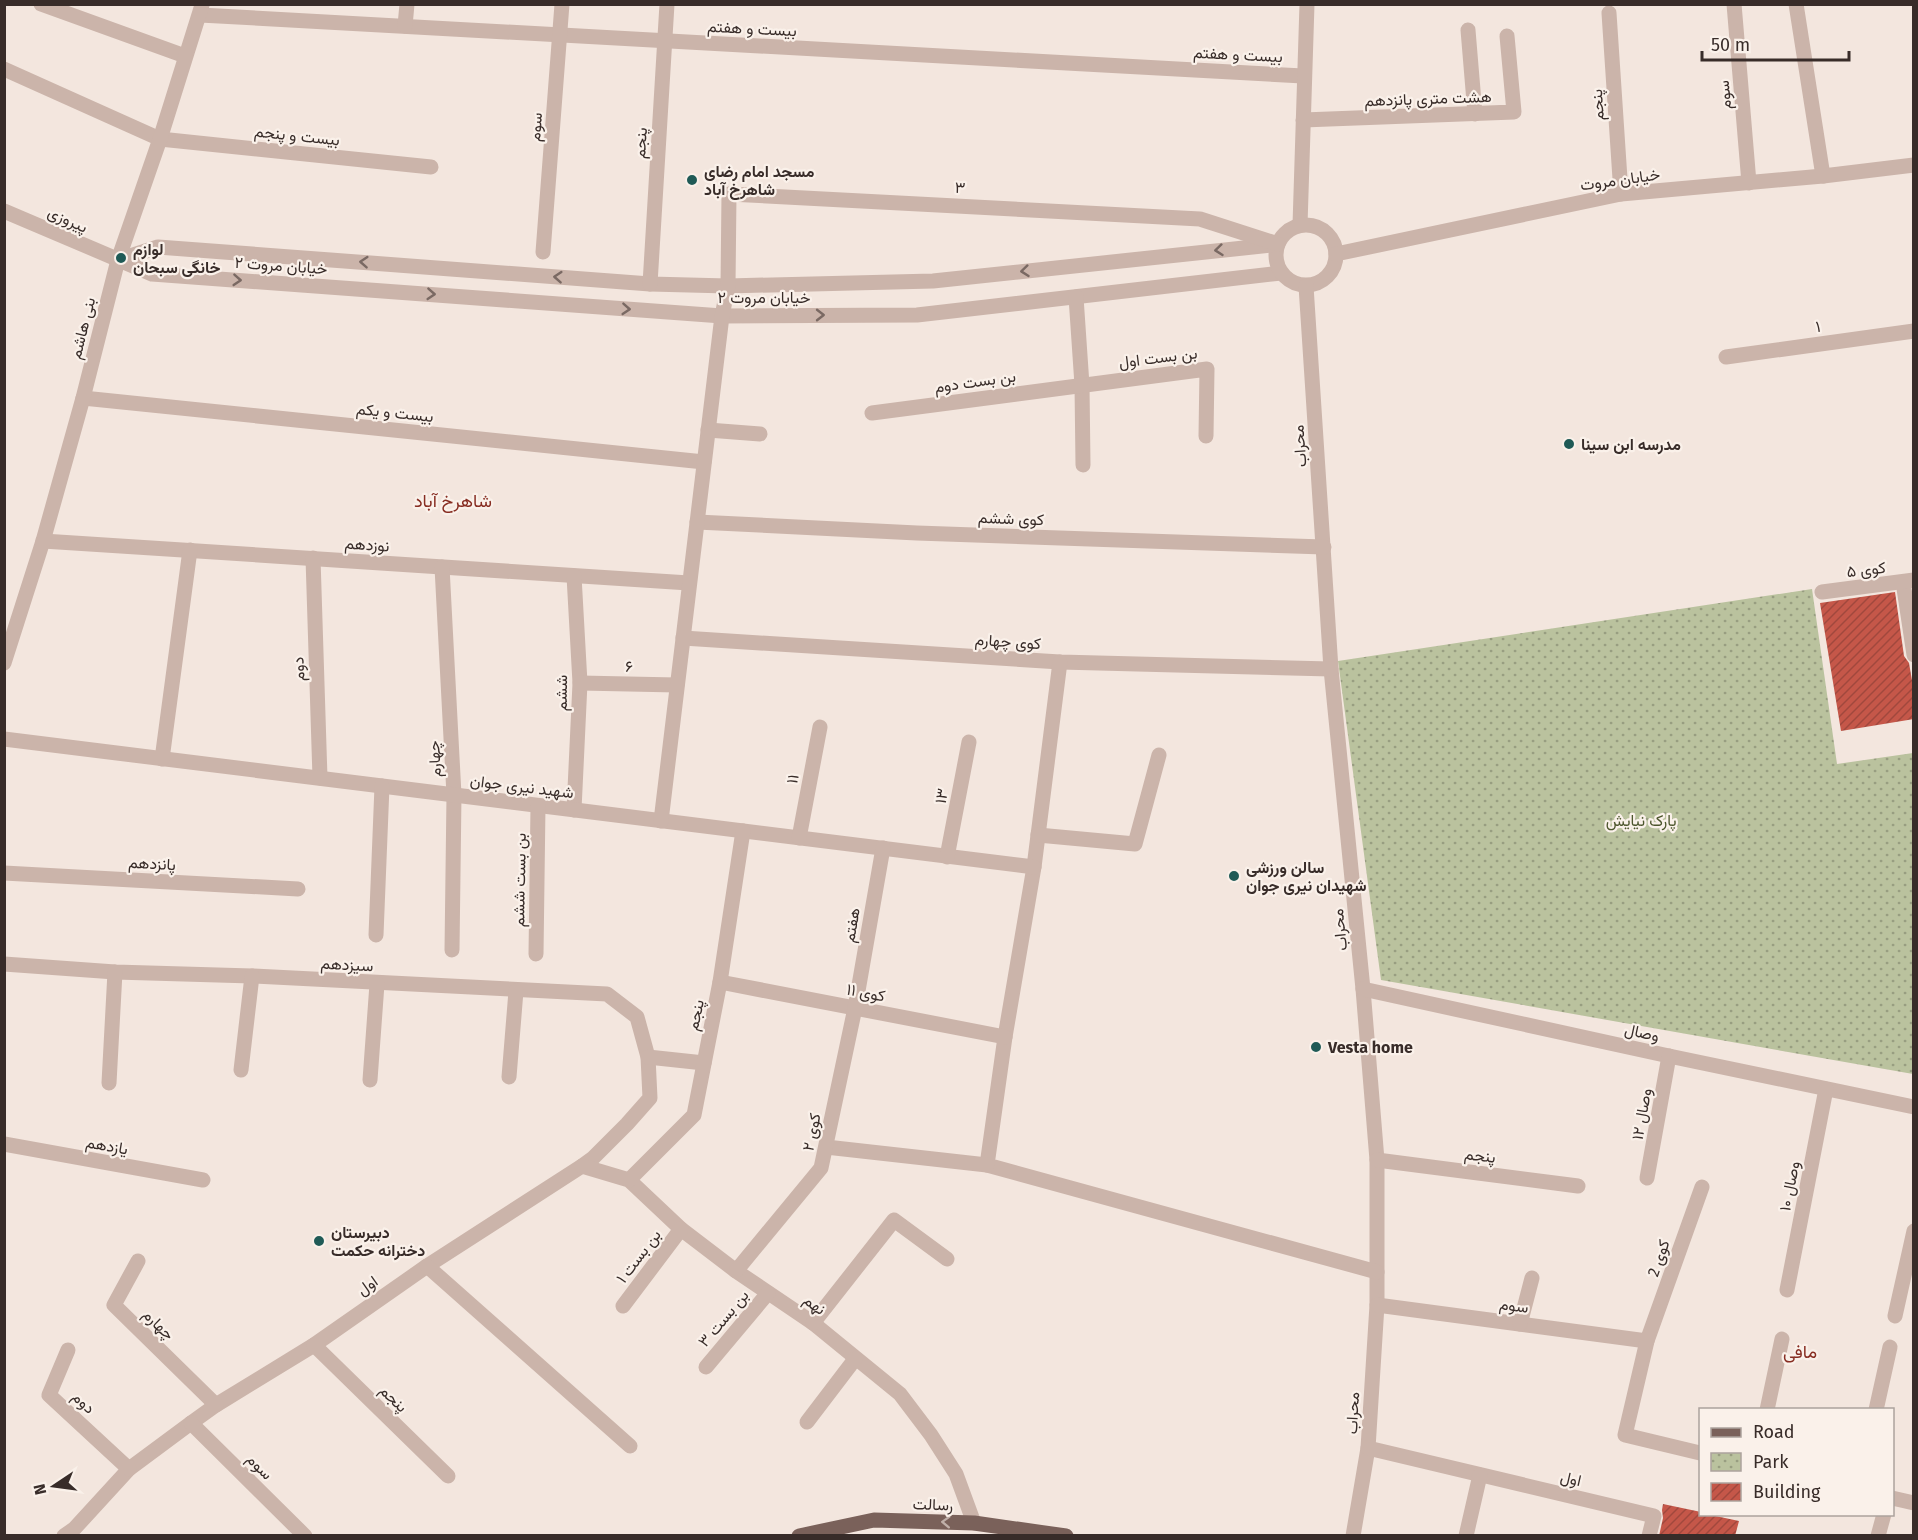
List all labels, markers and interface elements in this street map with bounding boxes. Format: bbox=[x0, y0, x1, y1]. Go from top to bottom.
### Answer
street label: بیست و هفتم bbox=[707, 17, 797, 41]
scale bar bbox=[1702, 24, 1849, 62]
text: 50 m bbox=[1711, 34, 1750, 56]
street label: بیست و هفتم bbox=[1193, 43, 1283, 67]
street label: سوم bbox=[1714, 79, 1736, 110]
street label: هشت متری پانزدهم bbox=[1364, 87, 1492, 112]
street label: پنجم bbox=[1587, 88, 1610, 121]
street label: سوم bbox=[525, 112, 547, 142]
street label: بیست و پنجم bbox=[253, 122, 341, 151]
street label: پنجم bbox=[630, 127, 653, 160]
place label: مسجد امام رضای شاهرخ آباد bbox=[704, 162, 815, 200]
street label: خیابان مروت bbox=[1579, 164, 1662, 195]
marker: مسجد امام رضای شاهرخ آباد bbox=[685, 173, 699, 187]
street label: ۳ bbox=[954, 178, 966, 197]
street label: پیروزی bbox=[44, 202, 91, 238]
place label: لوازم خانگی سبحان bbox=[133, 240, 220, 277]
one-way arrow bbox=[1215, 244, 1224, 256]
marker: لوازم خانگی سبحان bbox=[114, 251, 128, 265]
street label: خیابان مروت ۲ bbox=[234, 253, 328, 279]
one-way arrow bbox=[359, 256, 368, 269]
one-way arrow bbox=[1021, 264, 1030, 277]
one-way arrow bbox=[554, 270, 563, 283]
one-way arrow bbox=[232, 273, 241, 286]
one-way arrow bbox=[427, 287, 436, 300]
street label: خیابان مروت ۲ bbox=[718, 288, 811, 308]
street label: بنی هاشم bbox=[66, 295, 100, 361]
one-way arrow bbox=[621, 302, 630, 315]
one-way arrow bbox=[816, 309, 825, 321]
street label: ۱ bbox=[1814, 317, 1822, 336]
street label: بن بست اول bbox=[1118, 343, 1198, 373]
street label: بن بست دوم bbox=[933, 366, 1017, 398]
street label: بیست و یکم bbox=[355, 399, 435, 427]
street label: محراب bbox=[1289, 424, 1311, 468]
place label: مدرسه ابن سینا bbox=[1581, 435, 1681, 455]
marker: مدرسه ابن سینا bbox=[1562, 437, 1576, 451]
district label: شاهرخ آباد bbox=[414, 490, 492, 513]
street label: کوی ششم bbox=[978, 508, 1044, 530]
street label: نوزدهم bbox=[344, 533, 390, 557]
street label: کوی ۵ bbox=[1845, 558, 1887, 582]
street label: کوی چهارم bbox=[974, 630, 1042, 655]
street label: دوم bbox=[289, 656, 309, 681]
street label: ۶ bbox=[625, 657, 633, 676]
street label: ششم bbox=[552, 675, 572, 711]
street label: چهارم bbox=[424, 740, 447, 778]
street label: شهید نیری جوان bbox=[469, 771, 575, 803]
street label: ۱۱ bbox=[782, 773, 803, 785]
street label: ۱۳ bbox=[931, 787, 952, 805]
park label: پارک نیایش bbox=[1606, 811, 1676, 832]
street label: بن بست ششم bbox=[509, 833, 531, 927]
street label: پانزدهم bbox=[128, 853, 176, 876]
place label: سالن ورزشی شهیدان نیری جوان bbox=[1246, 858, 1367, 896]
marker: سالن ورزشی شهیدان نیری جوان bbox=[1227, 869, 1241, 883]
street label: هفتم bbox=[839, 906, 865, 944]
street label: محراب bbox=[1328, 908, 1352, 952]
street label: سیزدهم bbox=[320, 954, 374, 976]
street label: کوی ۱۱ bbox=[845, 979, 887, 1007]
street label: پنجم bbox=[683, 998, 710, 1033]
street label: وصال bbox=[1623, 1020, 1661, 1046]
place label: Vesta home bbox=[1327, 1038, 1413, 1057]
marker: Vesta home bbox=[1309, 1040, 1323, 1054]
street label: وصال ۱۲ bbox=[1628, 1087, 1656, 1142]
street label: کوی ۲ bbox=[798, 1111, 826, 1153]
street label: یازدهم bbox=[84, 1132, 129, 1160]
street label: پنجم bbox=[1463, 1144, 1497, 1169]
street label: وصال ۱۰ bbox=[1775, 1159, 1805, 1213]
place label: دبیرستان دخترانه حکمت bbox=[331, 1223, 425, 1261]
street label: بن بست ۱ bbox=[612, 1226, 666, 1288]
marker: دبیرستان دخترانه حکمت bbox=[312, 1234, 326, 1248]
street label: کوی 2 bbox=[1643, 1237, 1675, 1279]
street label: اول bbox=[353, 1272, 382, 1300]
street label: بن بست ۳ bbox=[694, 1286, 753, 1351]
street label: نهم bbox=[799, 1290, 829, 1320]
street label: سوم bbox=[1498, 1294, 1530, 1318]
street label: چهارم bbox=[137, 1305, 179, 1346]
district label: مافی bbox=[1783, 1341, 1817, 1363]
street label: پنجم bbox=[374, 1381, 412, 1418]
street label: دوم bbox=[68, 1387, 99, 1418]
street label: محراب bbox=[1342, 1391, 1364, 1435]
legend bbox=[1699, 1408, 1894, 1516]
text: Road bbox=[1753, 1421, 1795, 1443]
street label: سوم bbox=[242, 1449, 277, 1484]
text: Park bbox=[1753, 1451, 1789, 1473]
north arrow bbox=[24, 1456, 84, 1516]
street label: اول bbox=[1558, 1467, 1583, 1491]
text: Building bbox=[1753, 1481, 1821, 1503]
text: N bbox=[29, 1482, 50, 1497]
street label: رسالت bbox=[912, 1494, 954, 1516]
one-way arrow bbox=[941, 1516, 950, 1529]

